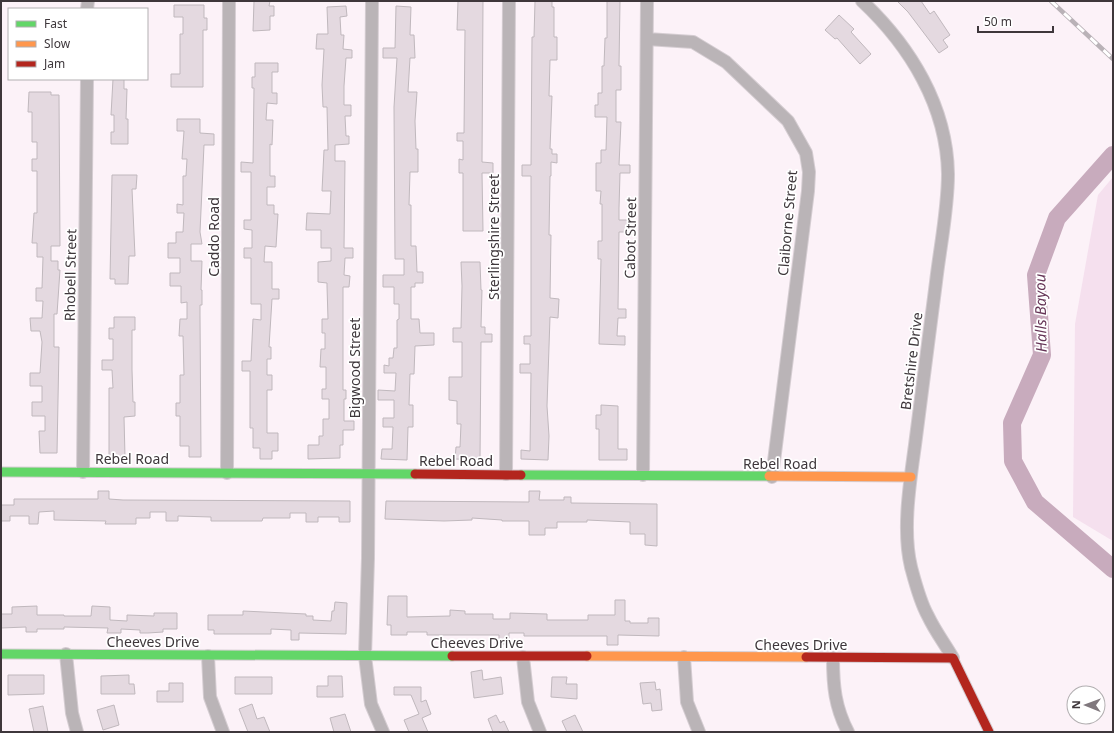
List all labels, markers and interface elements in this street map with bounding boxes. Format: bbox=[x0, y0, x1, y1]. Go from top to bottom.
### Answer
legend bbox=[8, 8, 148, 80]
scale bar bbox=[978, 8, 1053, 34]
text: 50 m bbox=[984, 13, 1012, 30]
text: Fast bbox=[44, 15, 68, 32]
text: Slow bbox=[44, 35, 71, 52]
text: Jam bbox=[43, 55, 65, 72]
street label: Claiborne Street bbox=[773, 169, 801, 277]
street label: Sterlingshire Street bbox=[484, 174, 503, 300]
street label: Caddo Road bbox=[204, 197, 223, 277]
street label: Cabot Street bbox=[620, 197, 640, 279]
street label: Rhobell Street bbox=[60, 229, 80, 321]
water label: Halls Bayou bbox=[1029, 273, 1051, 352]
street label: Bretshire Drive bbox=[896, 311, 926, 411]
street label: Bigwood Street bbox=[345, 318, 364, 418]
street label: Rebel Road bbox=[95, 449, 169, 468]
street label: Rebel Road bbox=[419, 451, 493, 470]
street label: Rebel Road bbox=[743, 454, 817, 473]
street label: Cheeves Drive bbox=[107, 632, 200, 651]
street label: Cheeves Drive bbox=[431, 633, 524, 652]
street label: Cheeves Drive bbox=[755, 635, 848, 654]
north arrow bbox=[1066, 685, 1106, 725]
text: N bbox=[1068, 700, 1083, 709]

